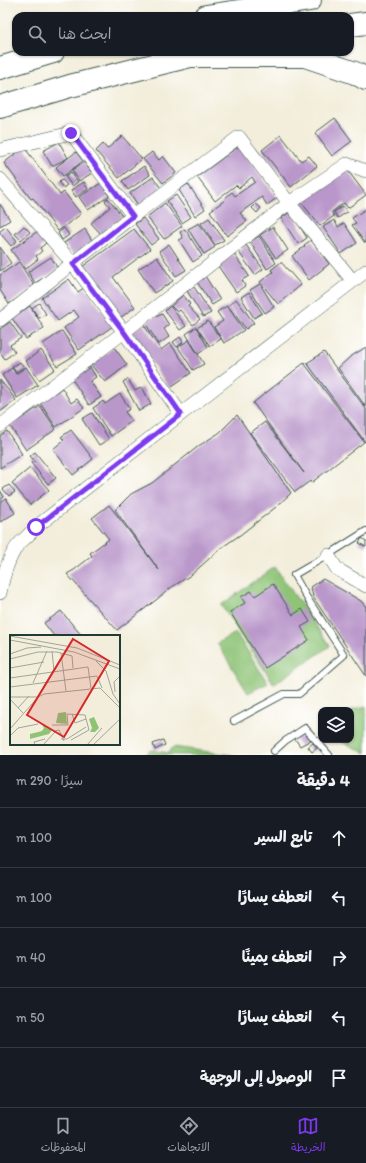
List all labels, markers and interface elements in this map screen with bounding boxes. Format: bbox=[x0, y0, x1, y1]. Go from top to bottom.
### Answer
search box bbox=[12, 12, 354, 56]
icon: search bbox=[26, 23, 48, 45]
text: ابحث هنا bbox=[58, 25, 112, 43]
route end bbox=[62, 124, 80, 142]
route start bbox=[27, 518, 45, 536]
inset map bbox=[10, 635, 120, 745]
map controls bbox=[318, 707, 354, 743]
button: layers bbox=[318, 707, 354, 743]
text: 4 دقيقة bbox=[297, 770, 350, 790]
text: سيرًا · 290 m bbox=[16, 773, 83, 788]
icon: ahead bbox=[328, 827, 350, 849]
text: تابع السير bbox=[255, 828, 312, 846]
text: 100 m bbox=[16, 830, 52, 845]
icon: left bbox=[328, 887, 350, 909]
text: انعطف يسارًا bbox=[238, 888, 312, 906]
text: 100 m bbox=[16, 890, 52, 905]
icon: right bbox=[328, 947, 350, 969]
text: انعطف يمينًا bbox=[242, 948, 312, 966]
text: 40 m bbox=[16, 950, 46, 965]
icon: left bbox=[328, 1007, 350, 1029]
text: انعطف يسارًا bbox=[238, 1008, 312, 1026]
text: 50 m bbox=[16, 1010, 45, 1025]
icon: arrive bbox=[328, 1067, 350, 1089]
text: الوصول إلى الوجهة bbox=[200, 1068, 312, 1086]
tab: المحفوظات bbox=[41, 1115, 86, 1157]
tab: الاتجاهات bbox=[167, 1115, 210, 1157]
tab: الخريطة bbox=[291, 1115, 325, 1157]

